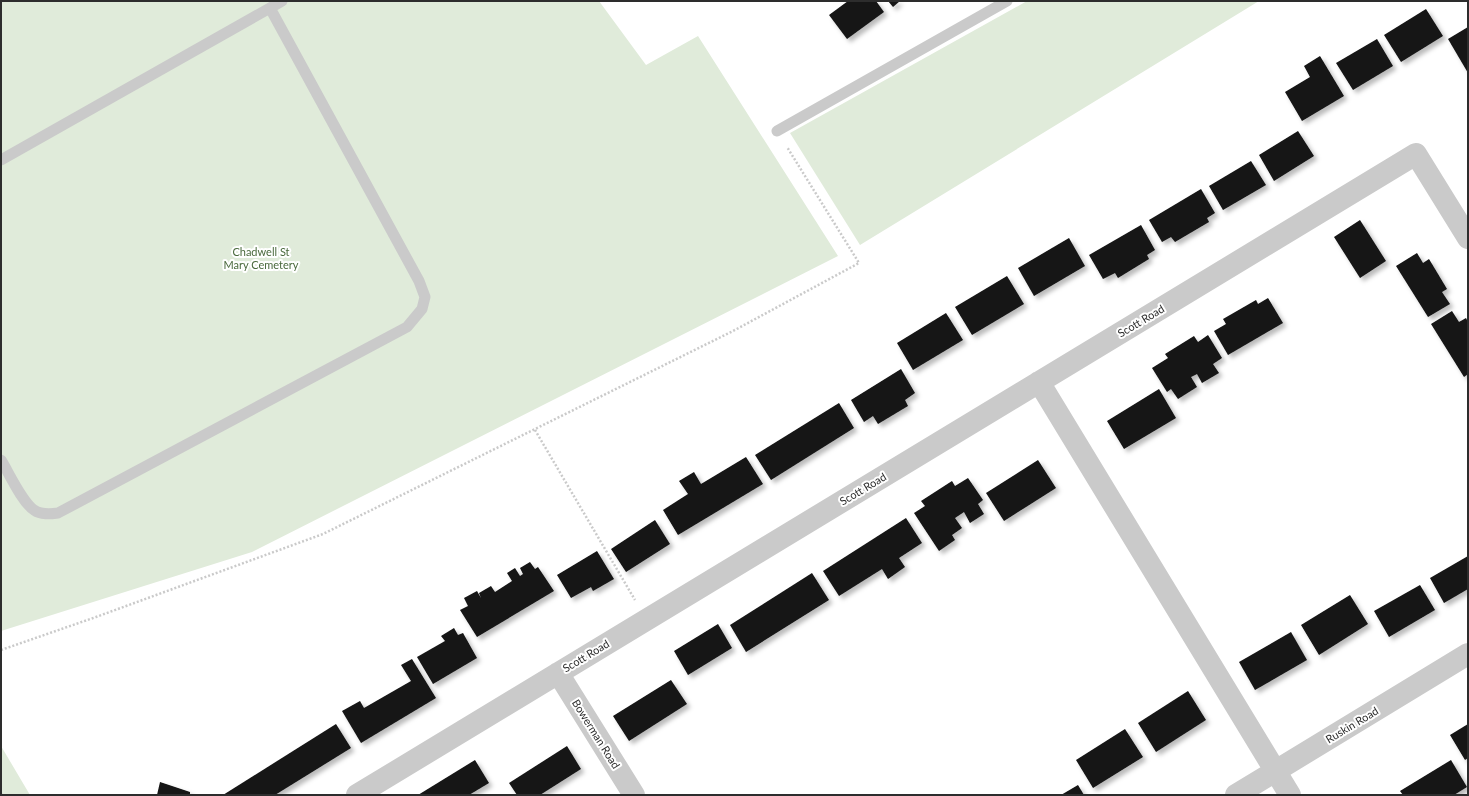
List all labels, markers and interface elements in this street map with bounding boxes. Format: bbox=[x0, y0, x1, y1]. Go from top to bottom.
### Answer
park label: Chadwell St Mary Cemetery bbox=[224, 245, 299, 271]
street label: Scott Road bbox=[1115, 302, 1166, 340]
street label: Scott Road bbox=[837, 470, 888, 508]
street label: Scott Road bbox=[560, 637, 611, 675]
street label: Bowerman Road bbox=[570, 697, 623, 771]
street label: Ruskin Road bbox=[1323, 704, 1380, 745]

